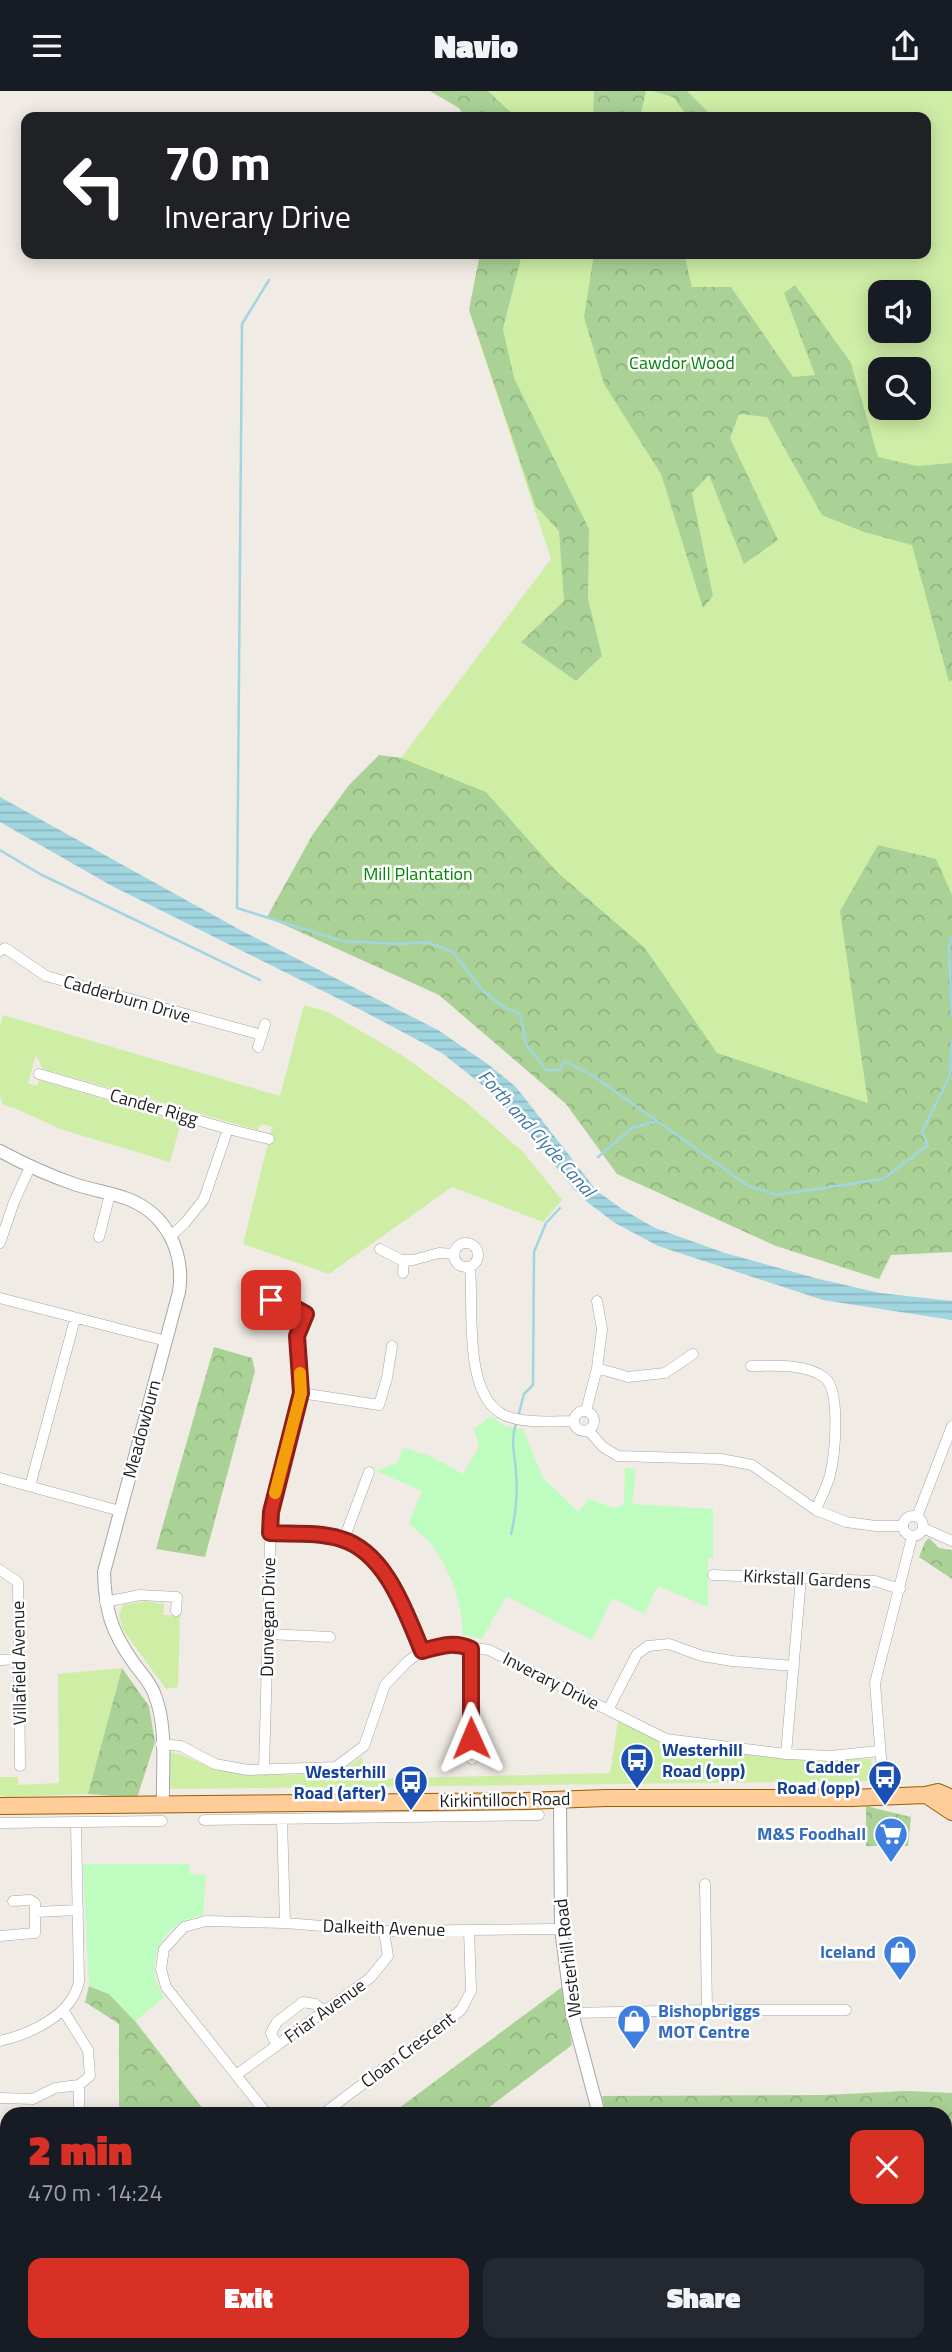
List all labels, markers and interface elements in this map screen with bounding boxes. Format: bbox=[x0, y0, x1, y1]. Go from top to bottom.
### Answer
text: Navio bbox=[434, 22, 518, 70]
icon: menu bbox=[28, 27, 66, 65]
icon: share bbox=[886, 27, 924, 65]
text: 70 m bbox=[164, 124, 271, 199]
icon: left bbox=[49, 140, 140, 231]
text: Inverary Drive bbox=[164, 192, 351, 240]
map controls bbox=[868, 280, 931, 420]
button: sound bbox=[868, 280, 931, 343]
park label: Cawdor Wood bbox=[629, 349, 735, 376]
button: search bbox=[868, 357, 931, 420]
park label: Mill Plantation bbox=[363, 860, 473, 887]
street label: Cadderburn Drive bbox=[60, 967, 194, 1030]
water label: Forth and Clyde Canal bbox=[472, 1062, 604, 1204]
street label: Cander Rigg bbox=[107, 1081, 202, 1132]
pin bbox=[241, 1270, 301, 1330]
icon: arrive bbox=[252, 1281, 290, 1319]
street label: Meadowburn bbox=[115, 1377, 168, 1481]
street label: Dunvegan Drive bbox=[253, 1557, 282, 1677]
street label: Kirkstall Gardens bbox=[743, 1562, 872, 1595]
street label: Villafield Avenue bbox=[4, 1600, 33, 1726]
street label: Inverary Drive bbox=[498, 1645, 604, 1716]
position arrow bbox=[434, 1701, 508, 1775]
place label: Westerhill Road (opp) bbox=[662, 1736, 745, 1784]
bus stop icon: Westerhill Road (opp) bbox=[618, 1741, 656, 1790]
place label: Cadder Road (opp) bbox=[777, 1753, 860, 1801]
place label: Westerhill Road (after) bbox=[294, 1758, 386, 1806]
bus stop icon: Cadder Road (opp) bbox=[866, 1758, 904, 1807]
bus stop icon: Westerhill Road (after) bbox=[392, 1763, 430, 1812]
street label: Kirkintilloch Road bbox=[439, 1785, 571, 1814]
supermarket icon: M&S Foodhall bbox=[872, 1815, 910, 1864]
place label: M&S Foodhall bbox=[757, 1820, 866, 1847]
street label: Westerhill Road bbox=[547, 1897, 588, 2019]
street label: Dalkeith Avenue bbox=[322, 1912, 446, 1943]
shop icon: Iceland bbox=[881, 1933, 919, 1982]
place label: Iceland bbox=[820, 1938, 876, 1965]
street label: Friar Avenue bbox=[278, 1972, 371, 2049]
place label: Bishopbriggs MOT Centre bbox=[658, 1997, 760, 2045]
shop icon: Bishopbriggs MOT Centre bbox=[615, 2002, 653, 2051]
street label: Cloan Crescent bbox=[355, 2005, 461, 2094]
text: 2 min bbox=[28, 2117, 132, 2181]
button: close bbox=[850, 2130, 924, 2204]
text: 470 m · 14:24 bbox=[28, 2175, 163, 2210]
button: Exit bbox=[28, 2258, 469, 2338]
button: Share bbox=[483, 2258, 924, 2338]

